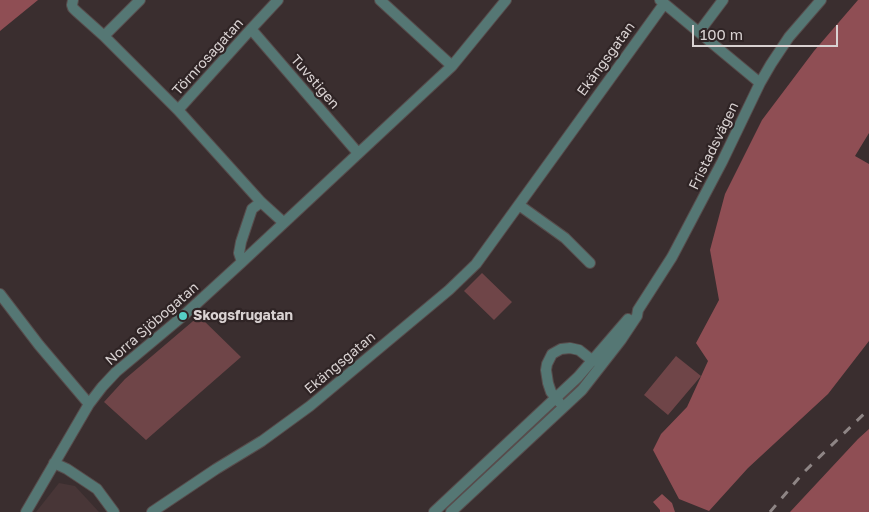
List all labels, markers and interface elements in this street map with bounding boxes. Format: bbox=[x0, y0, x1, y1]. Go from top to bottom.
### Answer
street label: Törnrosagatan bbox=[169, 15, 247, 99]
scale bar bbox=[694, 15, 840, 47]
street label: Ekängsgatan bbox=[574, 19, 638, 99]
text: 100 m bbox=[700, 25, 743, 43]
street label: Tuvstigen bbox=[287, 52, 343, 112]
street label: Fristadsvägen bbox=[686, 99, 742, 193]
street label: Norra Sjöbogatan bbox=[102, 279, 202, 369]
place label: Skogsfrugatan bbox=[193, 308, 293, 324]
marker: Skogsfrugatan bbox=[177, 310, 189, 322]
street label: Ekängsgatan bbox=[301, 328, 379, 398]

